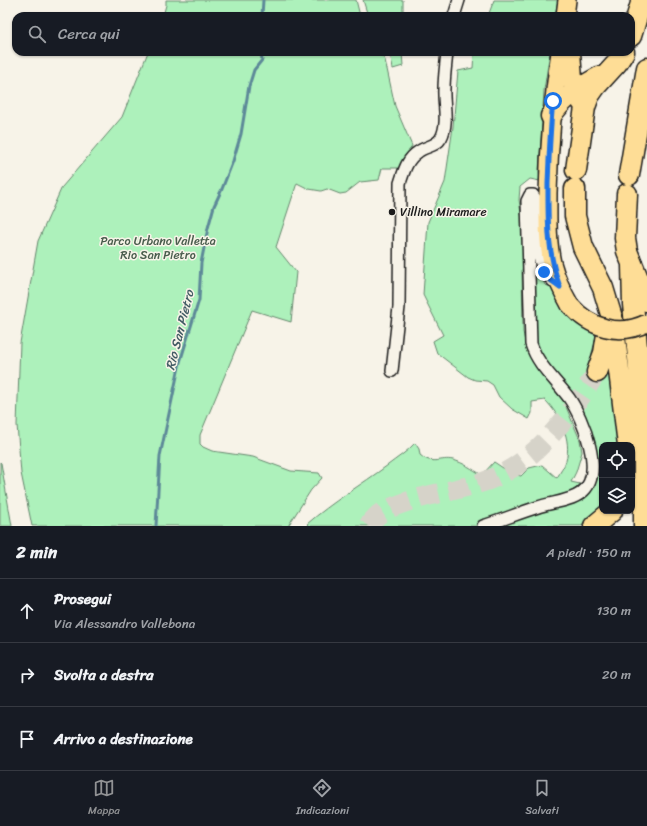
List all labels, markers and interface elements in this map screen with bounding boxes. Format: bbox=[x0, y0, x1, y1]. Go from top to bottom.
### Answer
search box bbox=[12, 12, 635, 56]
text: Cerca qui bbox=[58, 21, 120, 47]
icon: search bbox=[26, 23, 48, 45]
route start bbox=[544, 92, 562, 110]
place label: Villino Miramare bbox=[400, 201, 487, 223]
marker: Villino Miramare bbox=[387, 207, 397, 217]
park label: Parco Urbano Valletta Rio San Pietro bbox=[100, 230, 216, 266]
route end bbox=[535, 263, 553, 281]
water label: Rio San Pietro bbox=[158, 286, 201, 373]
map controls bbox=[599, 442, 635, 514]
button: locate bbox=[599, 442, 635, 478]
button: layers bbox=[599, 478, 635, 514]
text: 2 min bbox=[16, 537, 57, 567]
text: A piedi · 150 m bbox=[546, 541, 631, 564]
text: Prosegui bbox=[54, 586, 111, 612]
text: 130 m bbox=[597, 599, 631, 622]
icon: ahead bbox=[16, 600, 38, 622]
text: Via Alessandro Vallebona bbox=[54, 612, 195, 635]
text: Svolta a destra bbox=[54, 662, 153, 688]
text: 20 m bbox=[602, 663, 631, 686]
icon: right bbox=[16, 664, 38, 686]
text: Arrivo a destinazione bbox=[54, 726, 193, 752]
icon: arrive bbox=[16, 728, 38, 750]
tab: Mappa bbox=[88, 777, 120, 820]
tab: Indicazioni bbox=[296, 777, 349, 820]
tab: Salvati bbox=[525, 777, 559, 820]

